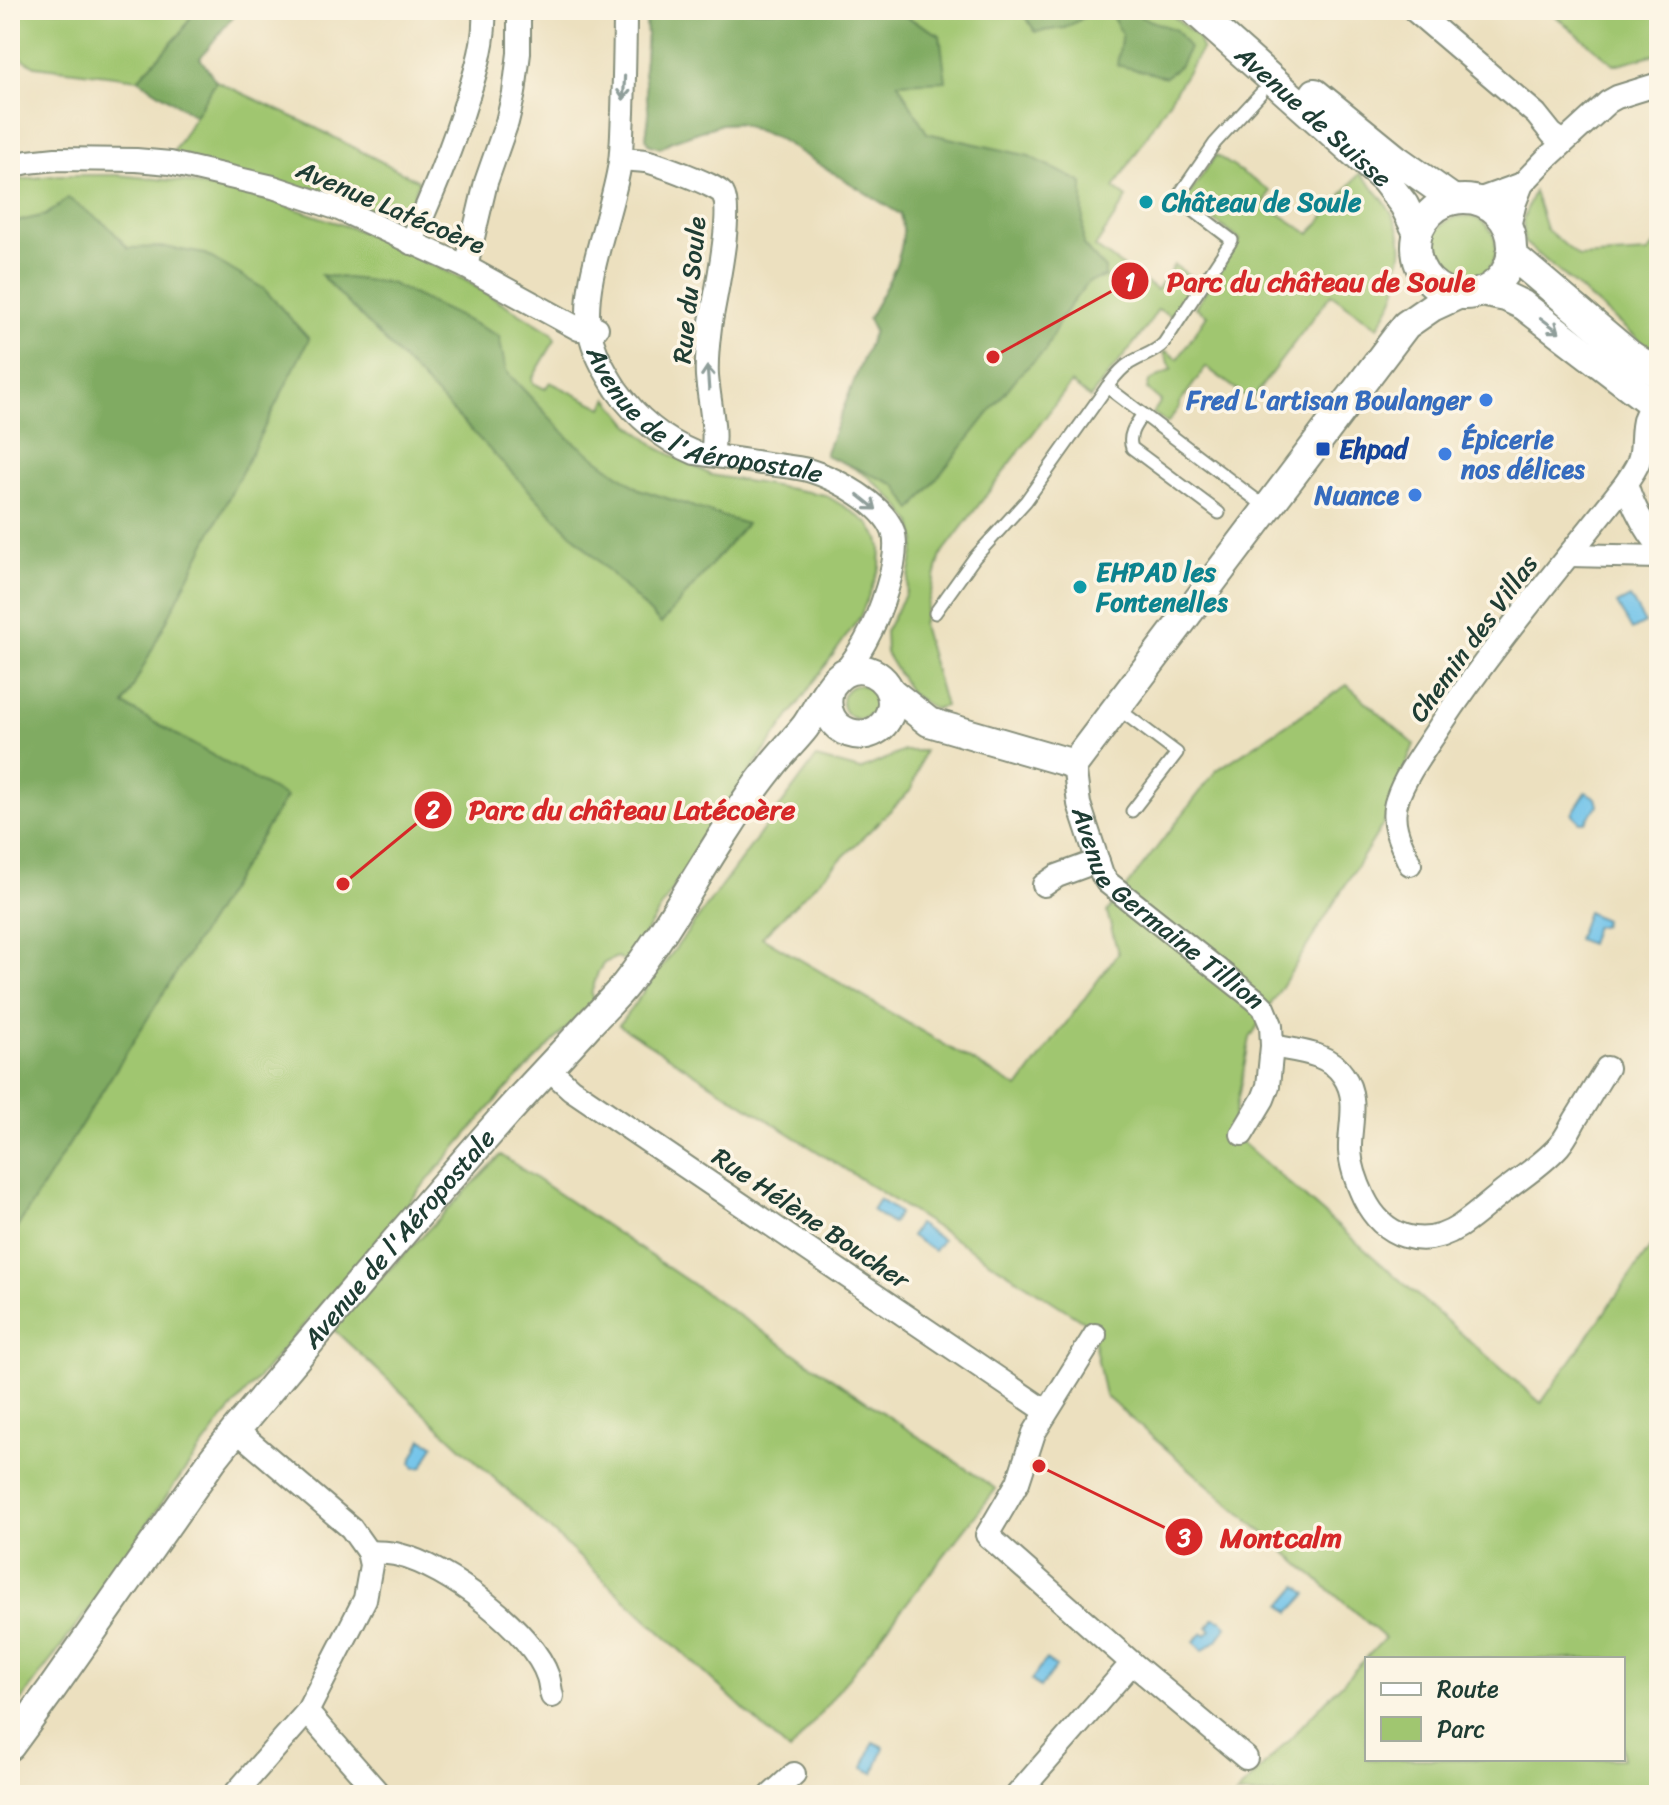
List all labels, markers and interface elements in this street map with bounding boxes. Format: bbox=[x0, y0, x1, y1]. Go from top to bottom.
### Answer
street label: Avenue de Suisse bbox=[1223, 33, 1403, 200]
one-way arrow bbox=[616, 74, 631, 101]
street label: Avenue Latécoère bbox=[288, 146, 493, 268]
place label: Château de Soule bbox=[1161, 179, 1362, 225]
marker: Château de Soule bbox=[1137, 193, 1155, 211]
street label: Rue du Soule bbox=[658, 214, 720, 366]
callout: Parc du château de Soule bbox=[1110, 255, 1492, 307]
text: Parc du château de Soule bbox=[1167, 257, 1476, 306]
text: 1 bbox=[1125, 261, 1135, 303]
one-way arrow bbox=[1539, 316, 1560, 333]
street label: Avenue de l'Aéropostale bbox=[573, 338, 830, 497]
one-way arrow bbox=[700, 365, 715, 392]
place label: Fred L'artisan Boulanger bbox=[1185, 377, 1472, 423]
marker: Fred L'artisan Boulanger bbox=[1477, 391, 1495, 409]
place label: Épicerie nos délices bbox=[1460, 416, 1586, 492]
place label: Ehpad bbox=[1339, 426, 1410, 472]
marker: Ehpad bbox=[1314, 440, 1332, 458]
marker: Épicerie nos délices bbox=[1436, 445, 1454, 463]
place label: Nuance bbox=[1313, 472, 1399, 518]
marker: Nuance bbox=[1406, 486, 1424, 504]
one-way arrow bbox=[856, 494, 877, 511]
street label: Chemin des Villas bbox=[1396, 544, 1550, 732]
place label: EHPAD les Fontenelles bbox=[1095, 549, 1229, 625]
marker: EHPAD les Fontenelles bbox=[1071, 578, 1089, 596]
callout: Parc du château Latécoère bbox=[413, 784, 811, 836]
text: Parc du château Latécoère bbox=[469, 785, 796, 834]
text: 2 bbox=[425, 789, 440, 831]
street label: Avenue Germaine Tillion bbox=[1058, 800, 1275, 1022]
street label: Avenue de l'Aéropostale bbox=[290, 1117, 507, 1360]
street label: Rue Hélène Boucher bbox=[703, 1134, 921, 1302]
callout: Montcalm bbox=[1164, 1511, 1358, 1563]
text: Montcalm bbox=[1219, 1513, 1342, 1562]
text: 3 bbox=[1176, 1517, 1191, 1559]
legend bbox=[1365, 1657, 1625, 1761]
text: Route bbox=[1437, 1668, 1499, 1710]
text: Parc bbox=[1437, 1708, 1485, 1750]

